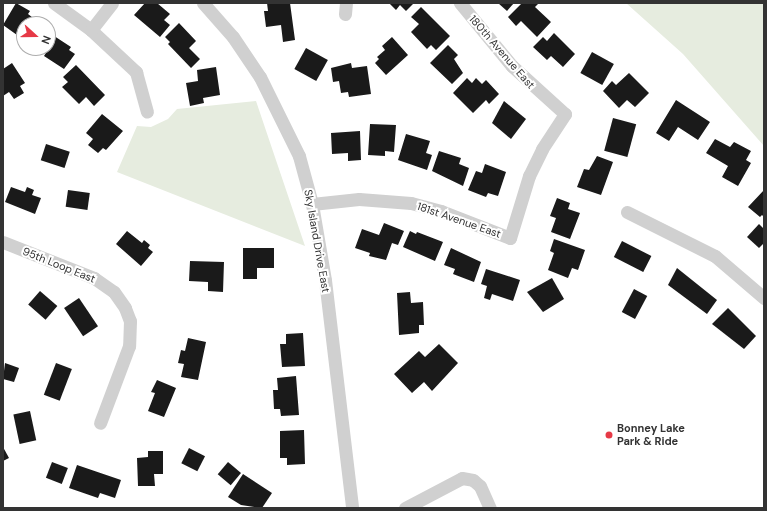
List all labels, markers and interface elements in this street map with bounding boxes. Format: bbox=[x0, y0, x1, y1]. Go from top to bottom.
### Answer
street label: 180th Avenue East bbox=[466, 12, 538, 92]
north arrow bbox=[16, 16, 56, 56]
text: N bbox=[38, 34, 54, 46]
street label: Sky Island Drive East bbox=[301, 188, 333, 294]
street label: 181st Avenue East bbox=[415, 199, 503, 241]
street label: 95th Loop East bbox=[21, 244, 97, 286]
place label: Bonney Lake Park & Ride bbox=[617, 422, 685, 448]
marker: Bonney Lake Park & Ride bbox=[604, 430, 614, 440]

